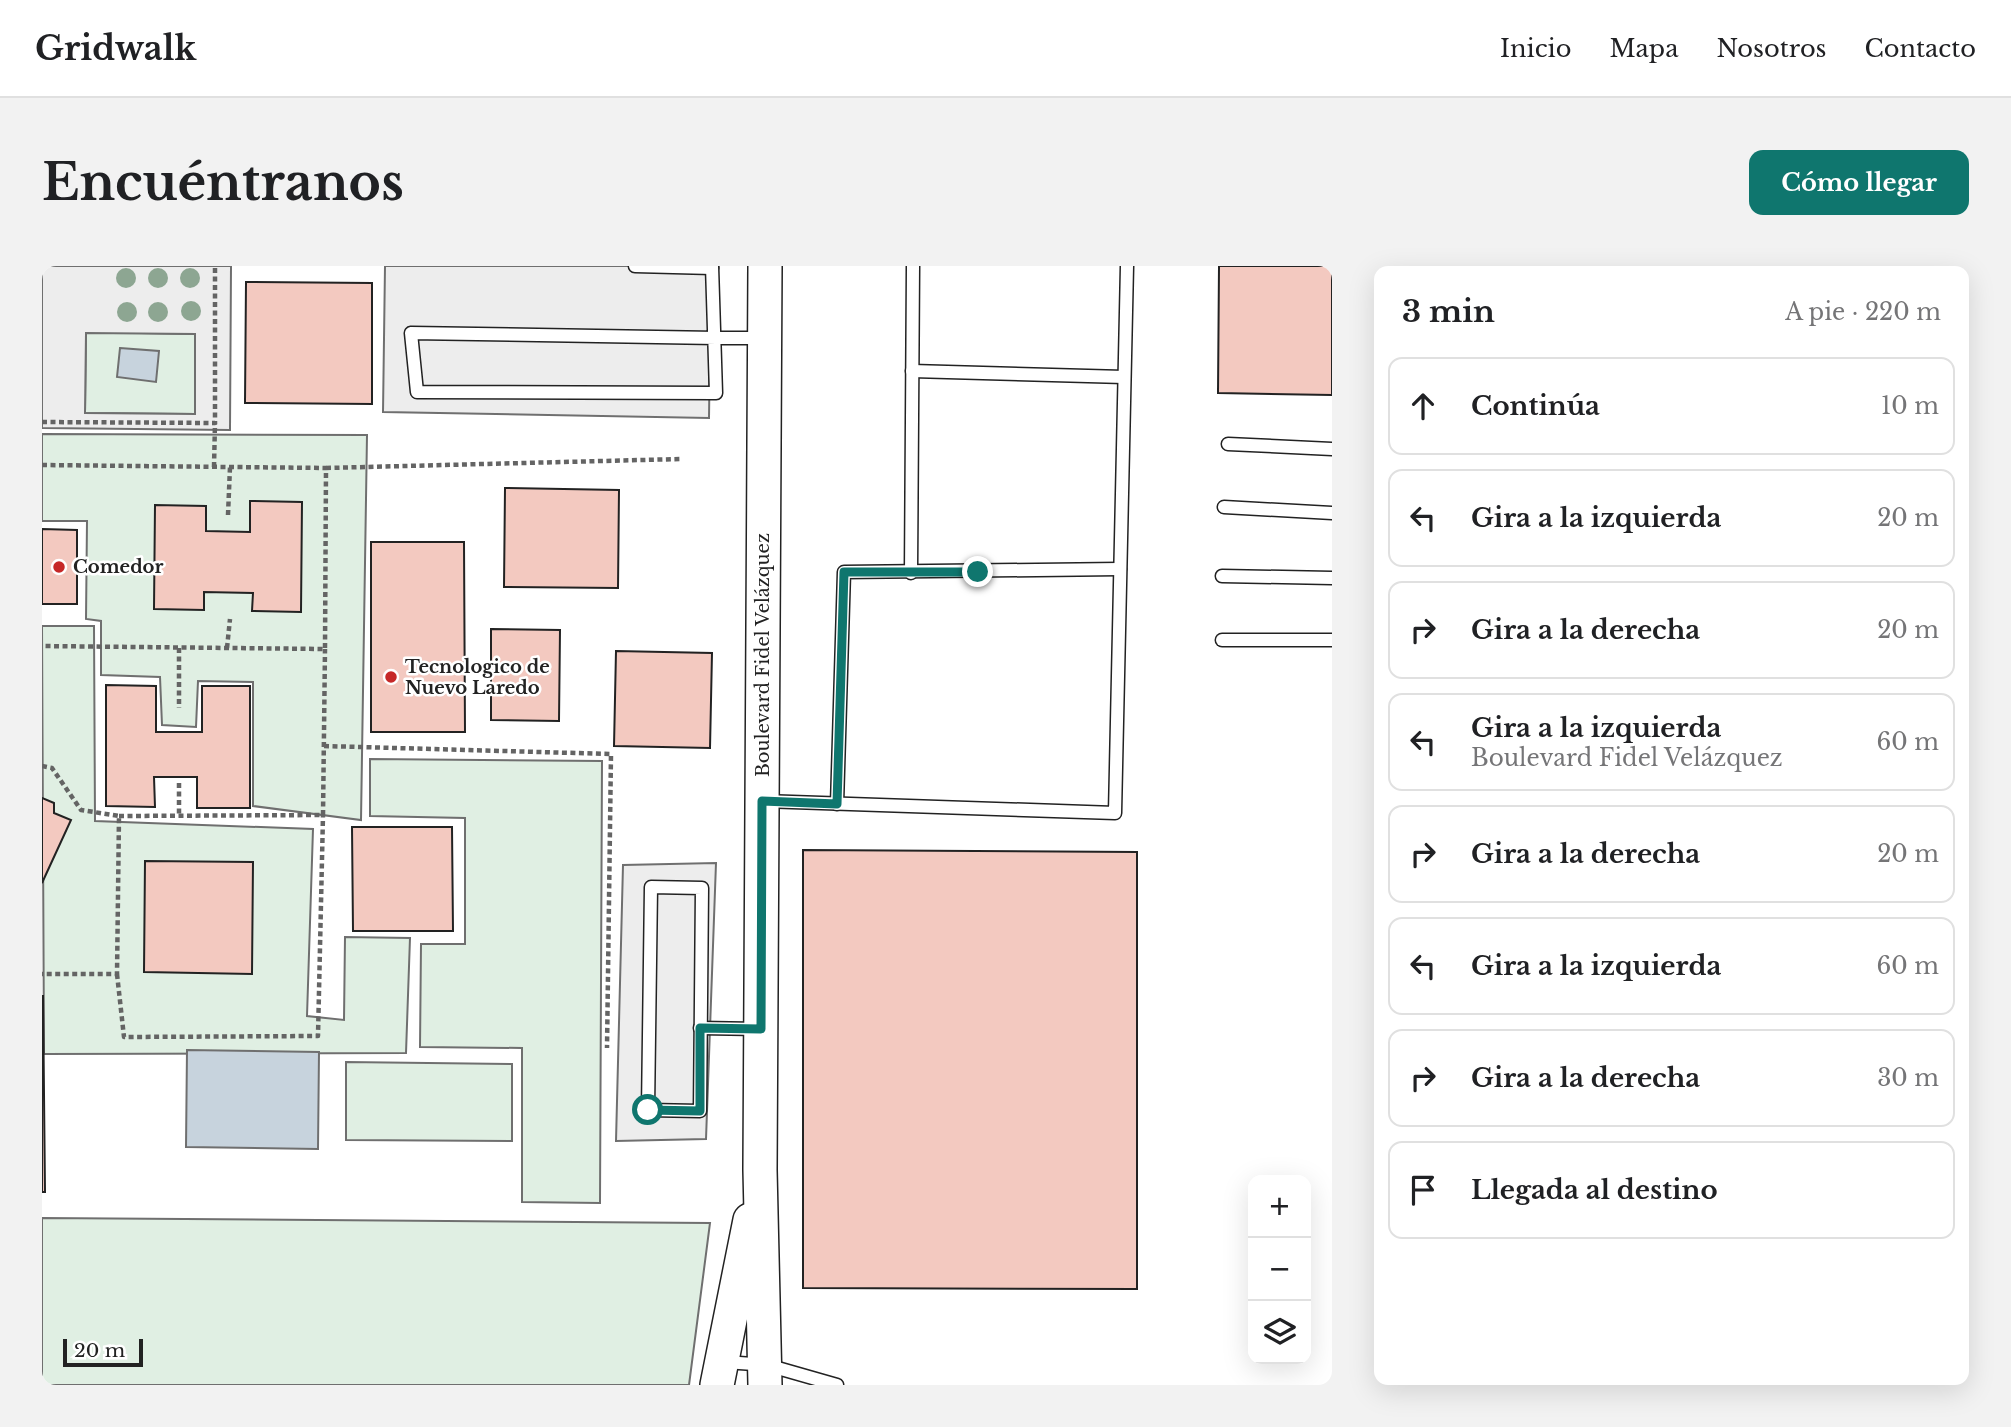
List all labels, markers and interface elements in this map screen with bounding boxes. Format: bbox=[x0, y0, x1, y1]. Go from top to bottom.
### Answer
text: Gridwalk bbox=[35, 28, 196, 69]
text: Inicio bbox=[1500, 34, 1571, 63]
text: Mapa bbox=[1609, 34, 1678, 63]
text: Nosotros bbox=[1716, 34, 1827, 63]
text: Contacto bbox=[1865, 34, 1976, 63]
button: Cómo llegar bbox=[1749, 150, 1969, 215]
text: Encuéntranos bbox=[42, 152, 404, 213]
text: 3 min bbox=[1402, 293, 1495, 330]
text: A pie · 220 m bbox=[1785, 298, 1941, 326]
icon: ahead bbox=[1404, 387, 1442, 425]
text: Continúa bbox=[1471, 390, 1600, 422]
text: 10 m bbox=[1881, 392, 1939, 420]
icon: left bbox=[1404, 499, 1442, 537]
text: Gira a la izquierda bbox=[1471, 502, 1721, 534]
text: 20 m bbox=[1877, 504, 1939, 532]
street label: Boulevard Fidel Velázquez bbox=[752, 533, 774, 777]
place label: Comedor bbox=[73, 556, 164, 578]
route end bbox=[962, 556, 993, 587]
marker: Comedor bbox=[51, 559, 67, 575]
icon: right bbox=[1404, 611, 1442, 649]
text: Gira a la derecha bbox=[1471, 614, 1700, 646]
text: 20 m bbox=[1877, 616, 1939, 644]
place label: Tecnologico de Nuevo Laredo bbox=[405, 656, 550, 699]
marker: Tecnologico de Nuevo Laredo bbox=[383, 669, 399, 685]
text: Gira a la izquierda bbox=[1471, 712, 1721, 744]
icon: left bbox=[1404, 723, 1442, 761]
text: 60 m bbox=[1877, 728, 1939, 756]
text: Boulevard Fidel Velázquez bbox=[1471, 744, 1783, 772]
icon: right bbox=[1404, 835, 1442, 873]
text: Gira a la derecha bbox=[1471, 838, 1700, 870]
text: 20 m bbox=[1877, 840, 1939, 868]
icon: left bbox=[1404, 947, 1442, 985]
text: Gira a la izquierda bbox=[1471, 950, 1721, 982]
text: 60 m bbox=[1877, 952, 1939, 980]
icon: right bbox=[1404, 1059, 1442, 1097]
text: Gira a la derecha bbox=[1471, 1062, 1700, 1094]
text: 30 m bbox=[1877, 1064, 1939, 1092]
route start bbox=[632, 1094, 663, 1125]
icon: arrive bbox=[1404, 1171, 1442, 1209]
text: Llegada al destino bbox=[1471, 1174, 1718, 1206]
map controls bbox=[1248, 1175, 1311, 1364]
button: + bbox=[1248, 1175, 1311, 1238]
button: − bbox=[1248, 1238, 1311, 1301]
button: layers bbox=[1248, 1301, 1311, 1364]
scale bar bbox=[63, 1336, 144, 1368]
text: 20 m bbox=[74, 1339, 125, 1362]

